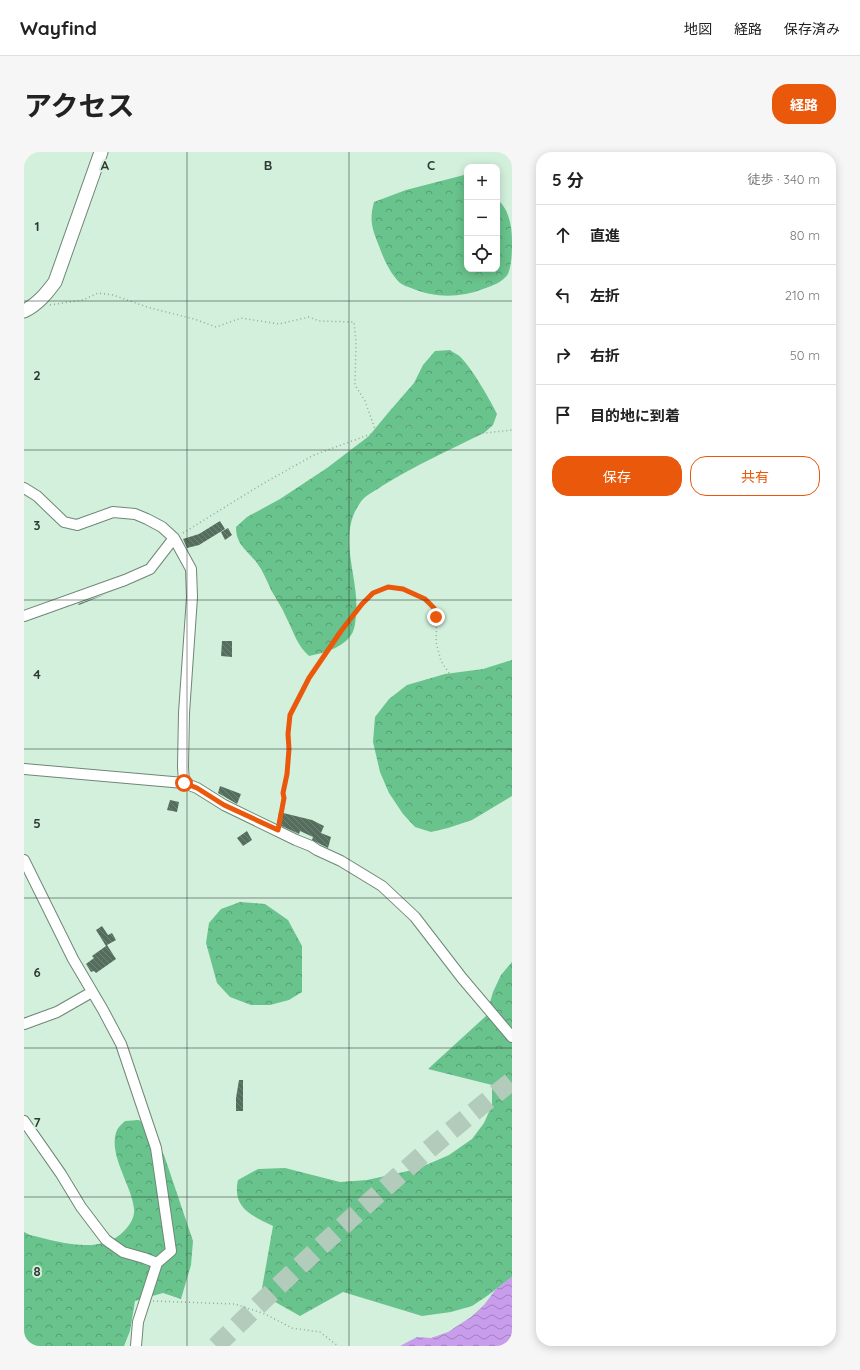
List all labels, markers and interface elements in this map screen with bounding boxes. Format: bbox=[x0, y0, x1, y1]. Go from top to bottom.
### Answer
text: Wayfind bbox=[20, 16, 97, 40]
text: 地図 bbox=[684, 20, 712, 38]
text: 経路 bbox=[734, 20, 762, 38]
text: 保存済み bbox=[784, 20, 840, 38]
button: 経路 bbox=[772, 84, 836, 124]
text: アクセス bbox=[24, 88, 135, 123]
text: A bbox=[101, 157, 110, 173]
text: B bbox=[264, 157, 272, 173]
text: C bbox=[427, 157, 435, 173]
map controls bbox=[464, 164, 500, 272]
button: + bbox=[464, 164, 500, 200]
text: 5 分 bbox=[552, 169, 584, 190]
text: 徒歩 · 340 m bbox=[748, 171, 820, 187]
button: − bbox=[464, 200, 500, 236]
text: 1 bbox=[34, 218, 40, 234]
icon: ahead bbox=[552, 224, 574, 246]
text: 直進 bbox=[590, 226, 620, 245]
text: 80 m bbox=[790, 227, 820, 243]
button: locate bbox=[464, 236, 500, 272]
icon: left bbox=[552, 284, 574, 306]
text: 左折 bbox=[590, 286, 620, 305]
text: 210 m bbox=[785, 287, 820, 303]
icon: right bbox=[552, 344, 574, 366]
text: 右折 bbox=[590, 346, 620, 365]
text: 50 m bbox=[790, 347, 820, 363]
text: 2 bbox=[33, 367, 41, 383]
icon: arrive bbox=[552, 404, 574, 426]
text: 目的地に到着 bbox=[590, 406, 680, 425]
button: 保存 bbox=[552, 456, 682, 496]
button: 共有 bbox=[690, 456, 820, 496]
text: 3 bbox=[34, 517, 41, 533]
route end bbox=[427, 608, 445, 626]
text: 4 bbox=[33, 666, 41, 682]
route start bbox=[175, 774, 193, 792]
text: 5 bbox=[33, 815, 41, 831]
text: 6 bbox=[33, 964, 41, 980]
text: 7 bbox=[33, 1114, 41, 1130]
text: 8 bbox=[33, 1263, 41, 1279]

